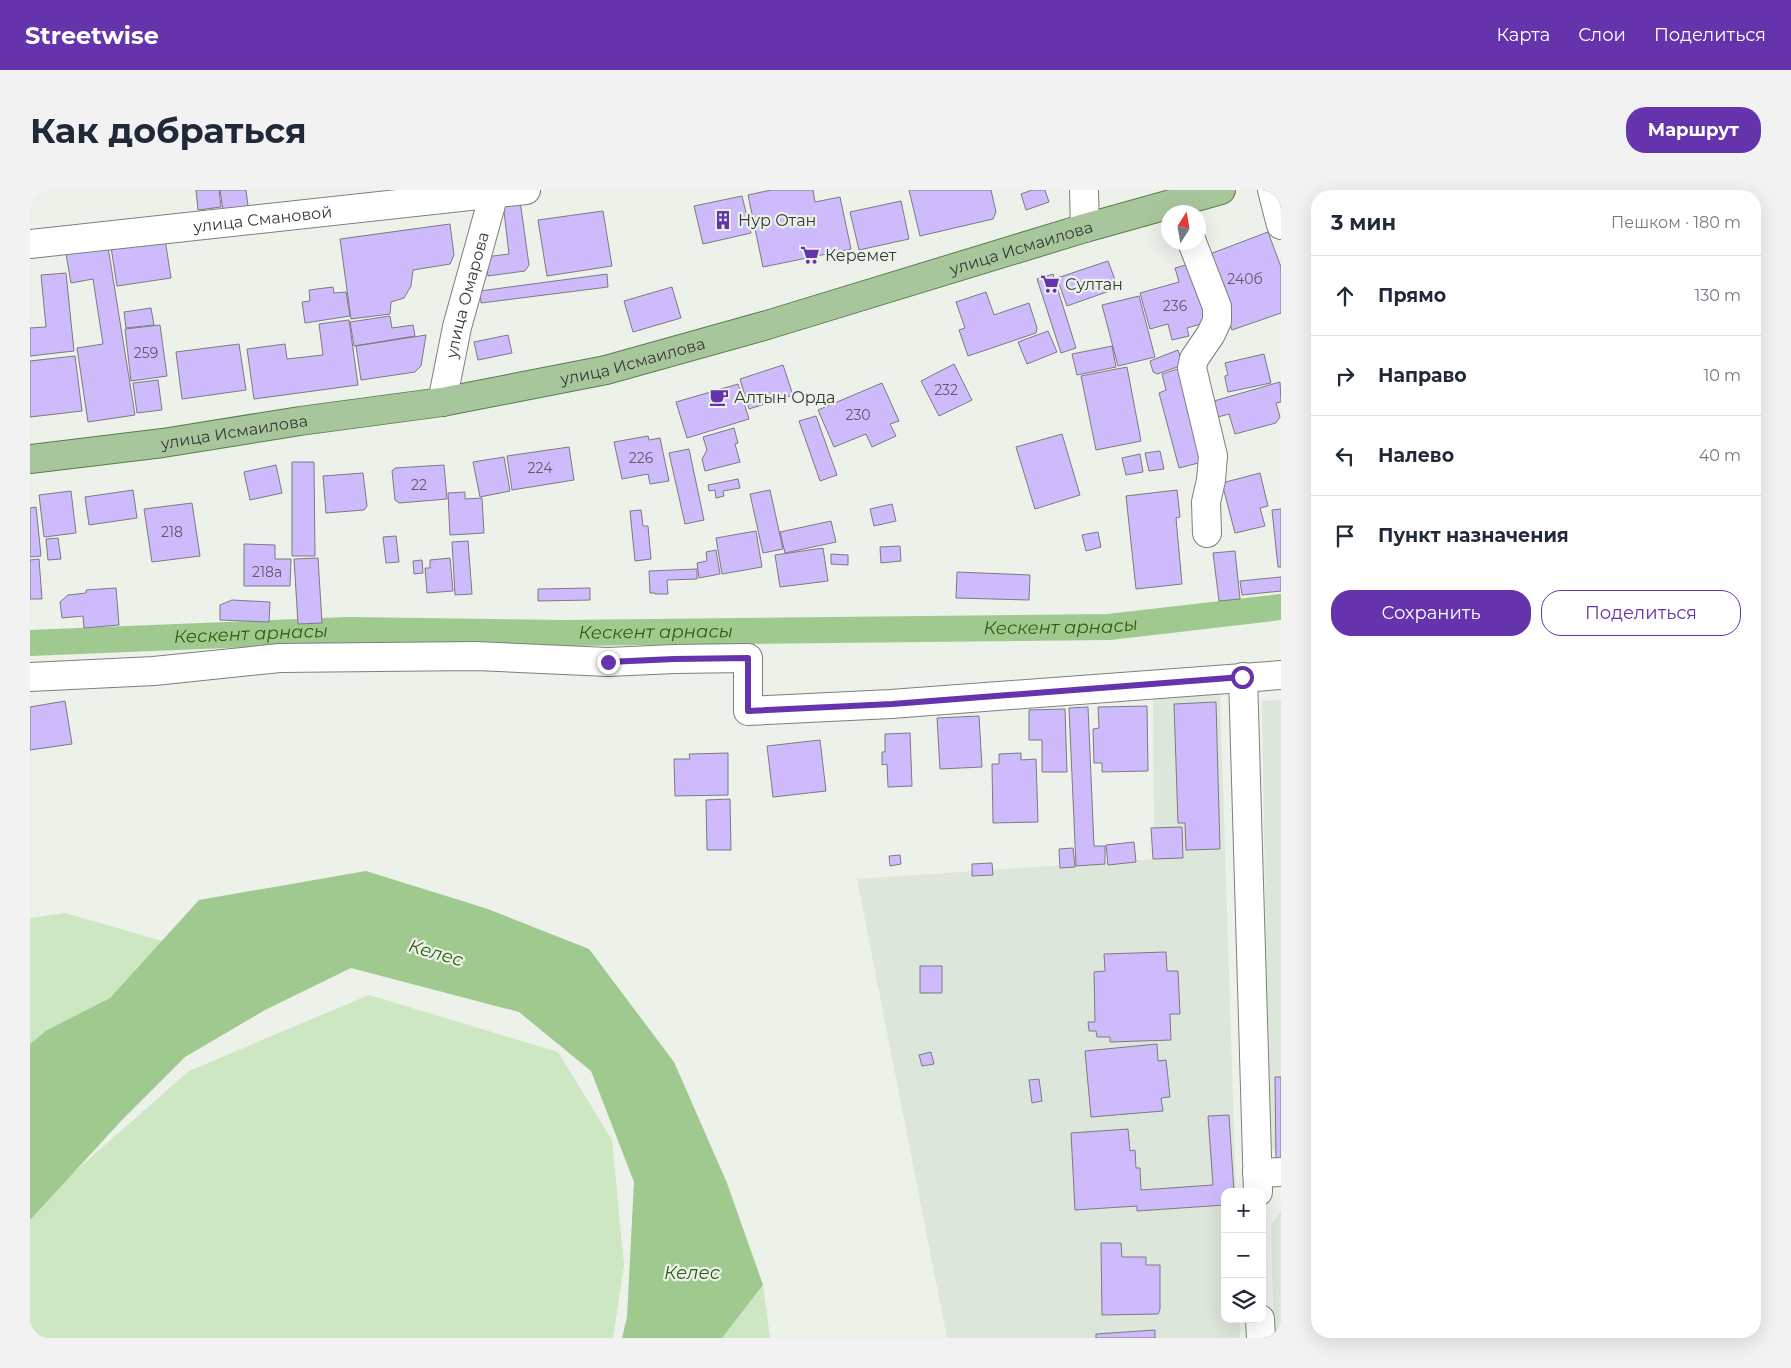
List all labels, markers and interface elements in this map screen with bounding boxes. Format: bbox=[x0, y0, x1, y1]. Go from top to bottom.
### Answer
text: Streetwise bbox=[25, 21, 159, 50]
text: Карта bbox=[1496, 24, 1550, 46]
text: Слои bbox=[1578, 24, 1626, 46]
text: Поделиться bbox=[1654, 24, 1766, 46]
button: Маршрут bbox=[1626, 107, 1761, 153]
text: Как добраться bbox=[30, 109, 307, 152]
street label: улица Смановой bbox=[191, 202, 333, 236]
north arrow bbox=[1161, 205, 1206, 250]
building icon: Нур Отан bbox=[712, 209, 734, 231]
text: 3 мин bbox=[1331, 210, 1396, 235]
place label: Нур Отан bbox=[738, 211, 816, 230]
text: Пешком · 180 m bbox=[1611, 213, 1741, 232]
street label: улица Исмаилова bbox=[946, 217, 1095, 279]
street label: улица Омарова bbox=[442, 230, 493, 361]
supermarket icon: Керемет bbox=[799, 244, 821, 266]
place label: Керемет bbox=[825, 246, 897, 265]
house number: 240б bbox=[1227, 270, 1263, 288]
supermarket icon: Султан bbox=[1039, 273, 1061, 295]
place label: Султан bbox=[1065, 275, 1123, 294]
icon: ahead bbox=[1331, 282, 1359, 310]
text: Прямо bbox=[1378, 284, 1446, 307]
text: 130 m bbox=[1694, 286, 1741, 305]
house number: 236 bbox=[1163, 297, 1188, 315]
street label: улица Исмаилова bbox=[558, 334, 707, 389]
house number: 259 bbox=[134, 344, 158, 362]
icon: right bbox=[1331, 362, 1359, 390]
text: Направо bbox=[1378, 364, 1467, 387]
text: 10 m bbox=[1703, 366, 1741, 385]
house number: 232 bbox=[934, 381, 958, 399]
cafe icon: Алтын Орда bbox=[708, 386, 730, 408]
place label: Алтын Орда bbox=[734, 388, 835, 407]
house number: 230 bbox=[845, 406, 871, 424]
street label: улица Исмаилова bbox=[158, 411, 309, 453]
icon: left bbox=[1331, 442, 1359, 470]
text: Налево bbox=[1378, 444, 1454, 467]
text: 40 m bbox=[1699, 446, 1741, 465]
house number: 226 bbox=[629, 449, 654, 467]
house number: 224 bbox=[528, 459, 553, 477]
house number: 22 bbox=[411, 476, 427, 494]
icon: arrive bbox=[1331, 522, 1359, 550]
house number: 218 bbox=[161, 523, 183, 541]
text: Пункт назначения bbox=[1378, 524, 1569, 547]
house number: 218а bbox=[252, 563, 282, 581]
button: Сохранить bbox=[1331, 590, 1531, 636]
button: Поделиться bbox=[1541, 590, 1741, 636]
water label: Кескент арнасы bbox=[983, 613, 1139, 639]
water label: Кескент арнасы bbox=[173, 620, 328, 648]
water label: Кескент арнасы bbox=[578, 620, 733, 644]
route end bbox=[597, 651, 620, 674]
route start bbox=[1231, 666, 1254, 689]
water label: Келес bbox=[406, 935, 467, 971]
map controls bbox=[1221, 1188, 1266, 1323]
button: + bbox=[1221, 1188, 1266, 1233]
button: − bbox=[1221, 1233, 1266, 1278]
water label: Келес bbox=[664, 1262, 721, 1284]
button: layers bbox=[1221, 1278, 1266, 1323]

